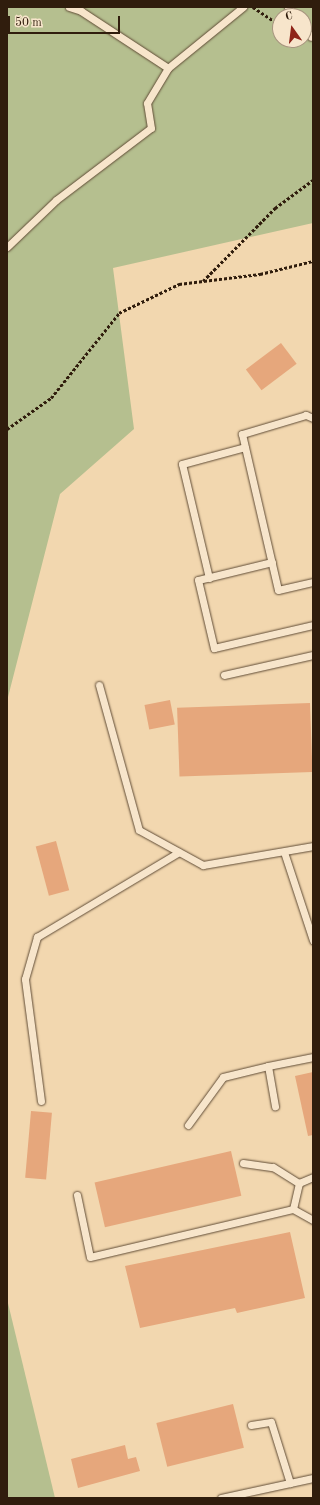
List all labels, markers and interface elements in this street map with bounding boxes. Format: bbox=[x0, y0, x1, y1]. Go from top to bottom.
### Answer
scale bar bbox=[10, 8, 122, 34]
north arrow bbox=[272, 8, 312, 48]
text: С bbox=[284, 11, 294, 23]
text: 50 m bbox=[15, 17, 42, 29]

